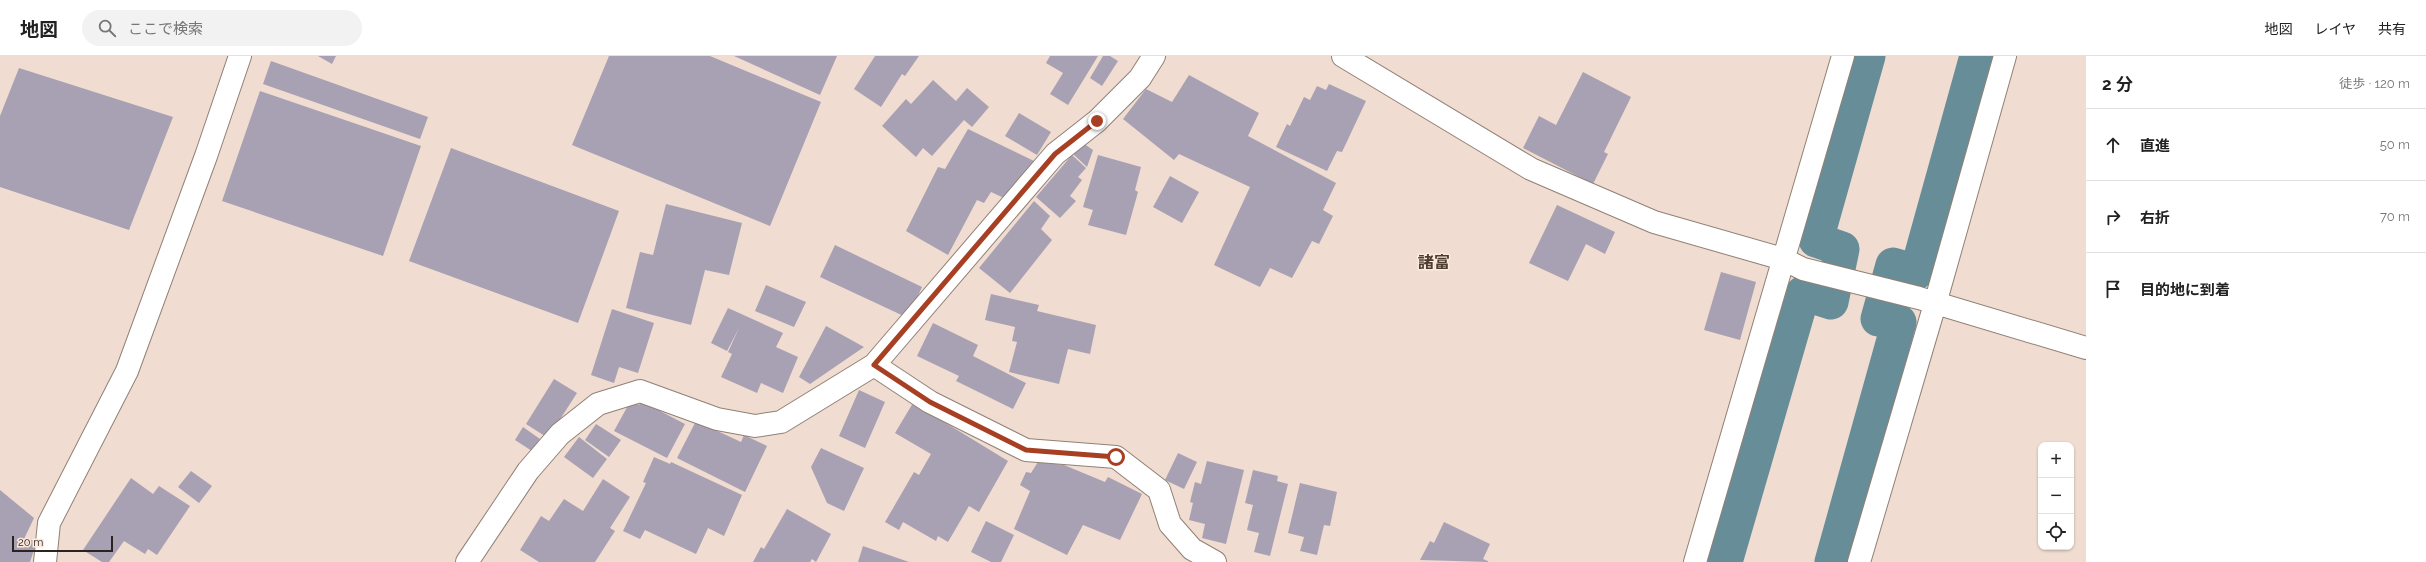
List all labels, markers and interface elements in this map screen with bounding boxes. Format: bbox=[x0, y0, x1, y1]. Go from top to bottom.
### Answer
search box bbox=[82, 10, 362, 46]
icon: search bbox=[96, 17, 118, 39]
text: 地図 bbox=[20, 18, 58, 40]
text: ここで検索 bbox=[128, 20, 203, 38]
text: 地図 bbox=[2264, 21, 2292, 37]
text: レイヤ bbox=[2314, 21, 2356, 37]
text: 共有 bbox=[2378, 21, 2406, 37]
text: 2 分 bbox=[2102, 74, 2133, 94]
text: 徒歩 · 120 m bbox=[2339, 76, 2410, 91]
route end bbox=[1088, 112, 1106, 130]
icon: ahead bbox=[2102, 134, 2124, 156]
text: 直進 bbox=[2140, 137, 2170, 155]
text: 50 m bbox=[2380, 137, 2410, 152]
icon: right bbox=[2102, 206, 2124, 228]
text: 右折 bbox=[2140, 209, 2170, 227]
text: 70 m bbox=[2380, 209, 2410, 224]
district label: 諸富 bbox=[1418, 253, 1450, 272]
icon: arrive bbox=[2102, 278, 2124, 300]
text: 目的地に到着 bbox=[2140, 281, 2230, 299]
map controls bbox=[2038, 442, 2074, 550]
button: + bbox=[2038, 442, 2074, 478]
route start bbox=[1107, 448, 1125, 466]
button: − bbox=[2038, 478, 2074, 514]
button: locate bbox=[2038, 514, 2074, 550]
scale bar bbox=[12, 534, 113, 553]
text: 20 m bbox=[18, 536, 43, 549]

